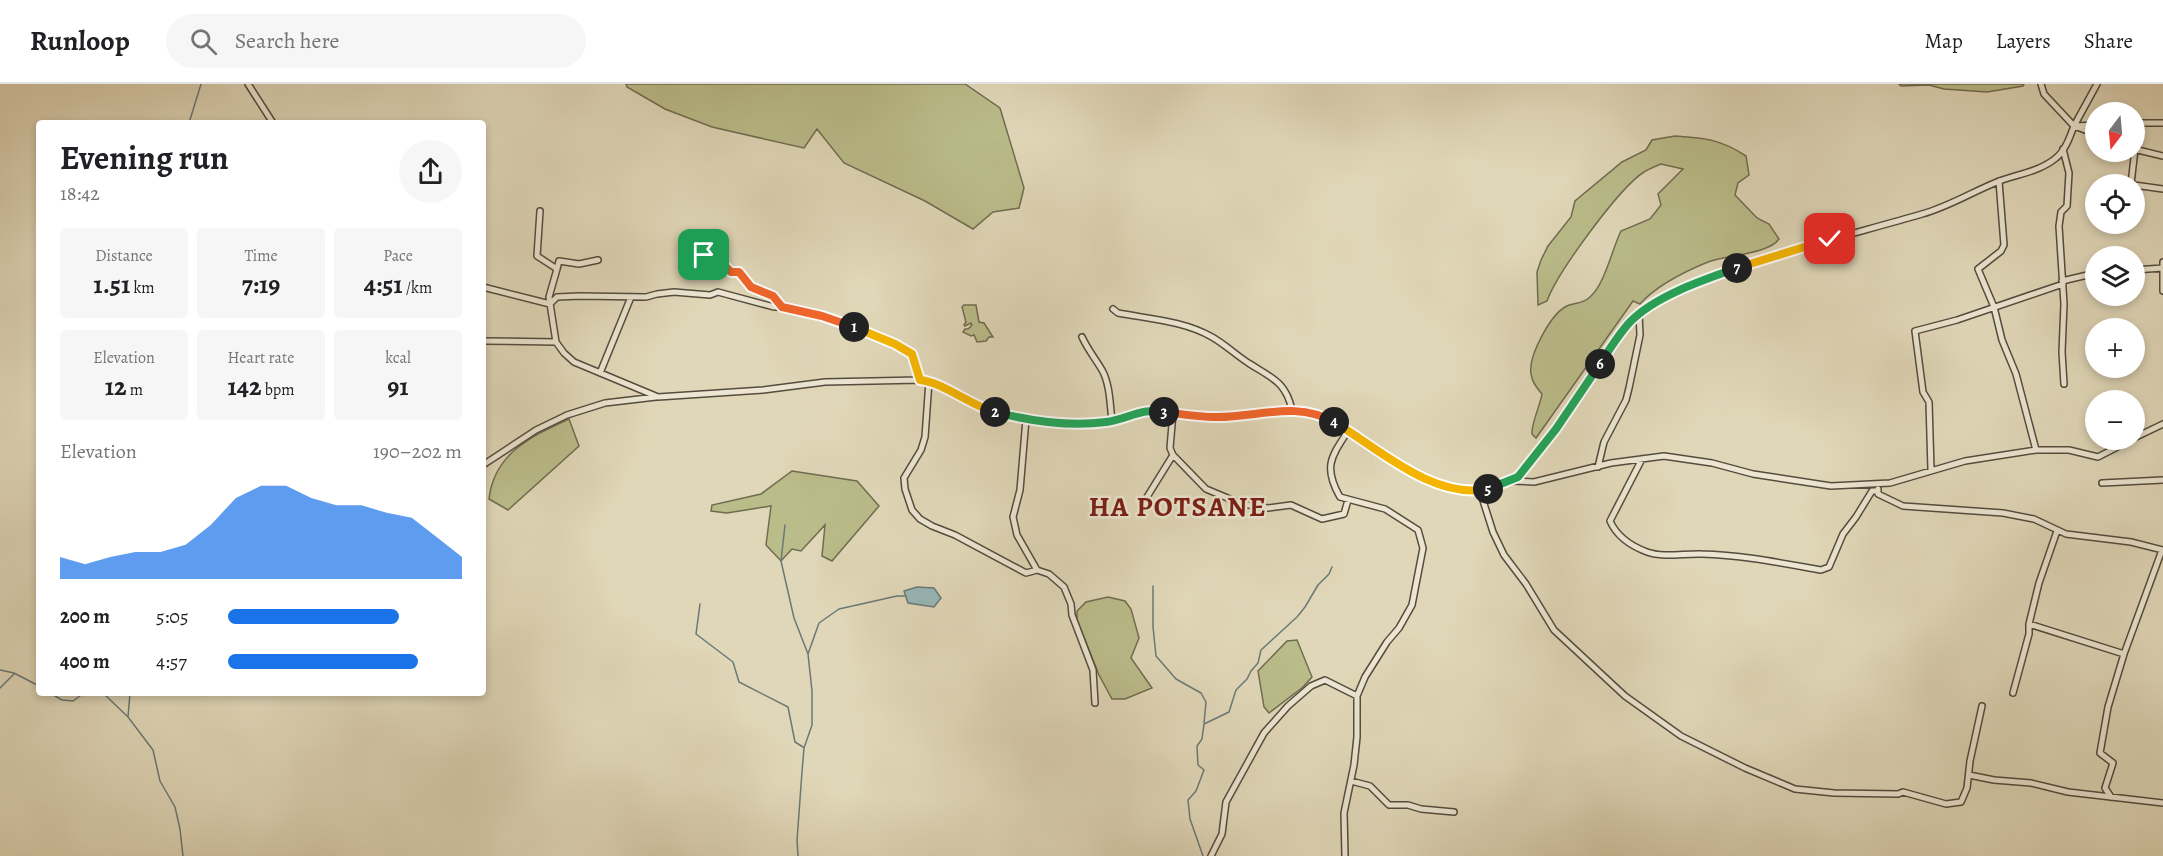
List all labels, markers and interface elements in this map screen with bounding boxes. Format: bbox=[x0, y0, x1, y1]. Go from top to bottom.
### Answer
search box bbox=[166, 14, 586, 68]
text: Runloop bbox=[30, 22, 130, 60]
icon: search bbox=[187, 25, 220, 58]
text: Search here bbox=[235, 26, 339, 56]
text: Map bbox=[1924, 27, 1963, 55]
text: Layers bbox=[1996, 27, 2051, 55]
text: Share bbox=[2084, 27, 2133, 55]
north arrow bbox=[2085, 102, 2145, 162]
map controls bbox=[2085, 102, 2145, 450]
text: Evening run bbox=[60, 135, 229, 180]
button: share bbox=[399, 140, 462, 203]
button: locate bbox=[2085, 174, 2145, 234]
text: 18:42 bbox=[60, 180, 100, 207]
pin bbox=[1804, 213, 1855, 264]
icon: check bbox=[1813, 222, 1846, 255]
pin bbox=[678, 229, 729, 280]
icon: arrive bbox=[687, 238, 720, 271]
text: Distance bbox=[95, 245, 153, 267]
text: Time bbox=[244, 245, 278, 267]
text: Pace bbox=[383, 245, 413, 267]
button: layers bbox=[2085, 246, 2145, 306]
pin: 7 bbox=[1722, 253, 1752, 283]
text: 7 bbox=[1734, 257, 1740, 279]
text: 1.51 bbox=[93, 267, 130, 302]
text: 7:19 bbox=[242, 267, 280, 302]
text: 4:51 bbox=[364, 267, 403, 302]
text: km bbox=[130, 277, 155, 299]
text: /km bbox=[403, 277, 432, 299]
pin: 1 bbox=[839, 312, 869, 342]
text: 1 bbox=[851, 316, 857, 338]
button: + bbox=[2085, 318, 2145, 378]
text: Elevation bbox=[93, 347, 155, 369]
text: Heart rate bbox=[228, 347, 294, 369]
text: kcal bbox=[385, 347, 411, 369]
pin: 6 bbox=[1585, 349, 1615, 379]
text: 6 bbox=[1596, 353, 1604, 375]
text: 12 bbox=[105, 369, 127, 404]
text: 142 bbox=[227, 369, 262, 404]
text: 91 bbox=[387, 369, 409, 404]
text: m bbox=[127, 379, 143, 401]
text: bpm bbox=[262, 379, 295, 401]
button: − bbox=[2085, 390, 2145, 450]
pin: 2 bbox=[980, 397, 1010, 427]
pin: 3 bbox=[1149, 397, 1179, 427]
text: 2 bbox=[991, 401, 999, 423]
text: 3 bbox=[1161, 401, 1167, 423]
pin: 4 bbox=[1319, 407, 1349, 437]
text: 4 bbox=[1330, 411, 1338, 433]
text: Elevation bbox=[60, 438, 137, 465]
text: 190–202 m bbox=[373, 438, 462, 465]
pin: 5 bbox=[1473, 474, 1503, 504]
text: 5 bbox=[1485, 478, 1491, 500]
district label: HA POTSANE bbox=[1089, 488, 1267, 526]
text: 200 m bbox=[60, 603, 110, 630]
text: 5:05 bbox=[156, 603, 189, 630]
text: 400 m bbox=[60, 648, 110, 675]
text: 4:57 bbox=[156, 648, 187, 675]

